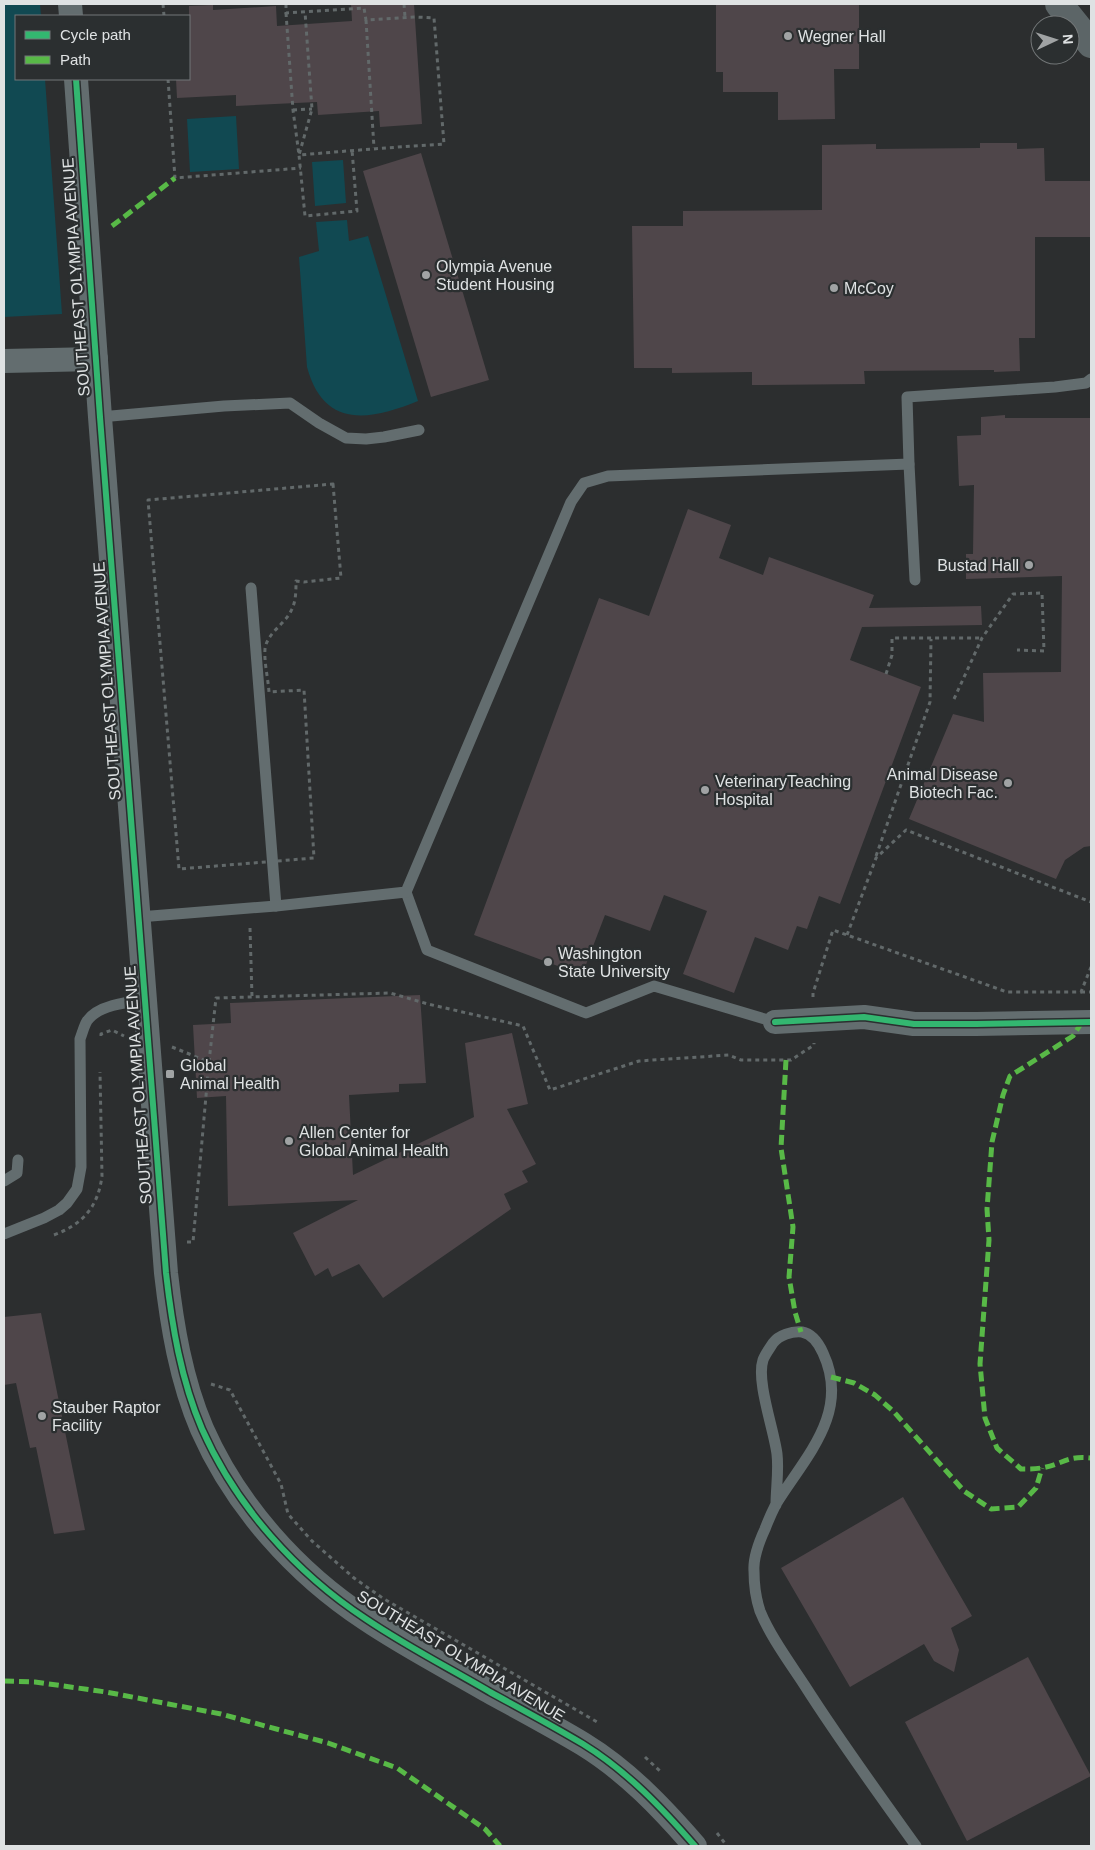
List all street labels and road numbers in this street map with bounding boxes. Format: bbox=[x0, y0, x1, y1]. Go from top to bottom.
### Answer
street label: SOUTHEAST OLYMPIA AVENUE bbox=[59, 157, 93, 397]
street label: SOUTHEAST OLYMPIA AVENUE bbox=[90, 561, 124, 801]
street label: SOUTHEAST OLYMPIA AVENUE bbox=[121, 965, 155, 1205]
street label: SOUTHEAST OLYMPIA AVENUE bbox=[354, 1587, 568, 1725]

